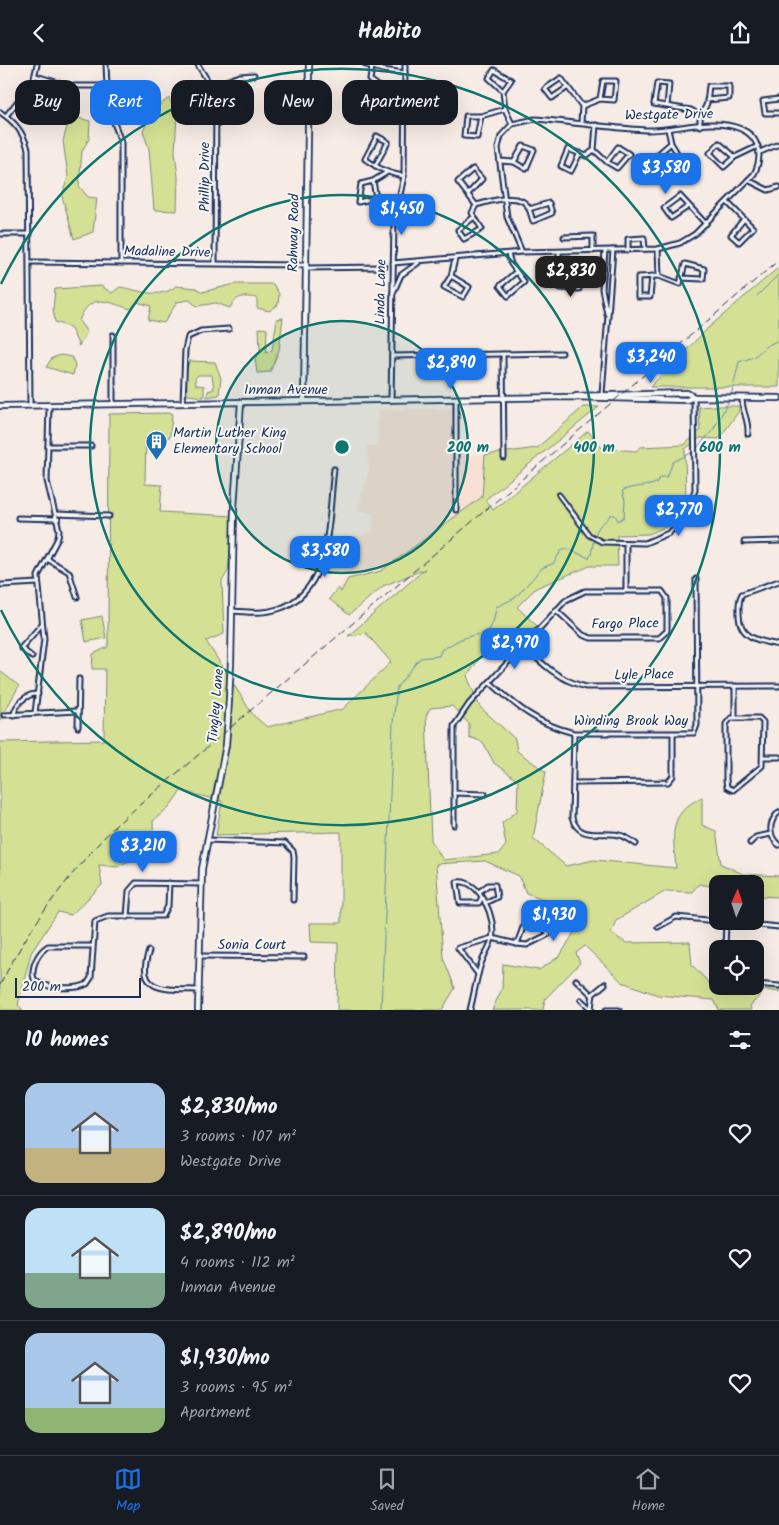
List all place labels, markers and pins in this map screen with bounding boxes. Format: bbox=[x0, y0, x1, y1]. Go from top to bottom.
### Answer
pin: $3,580 bbox=[625, 153, 707, 195]
pin: $1,450 bbox=[361, 193, 443, 236]
pin: $2,830 bbox=[530, 255, 612, 298]
pin: $3,240 bbox=[610, 341, 692, 384]
pin: $2,890 bbox=[410, 347, 492, 390]
place label: Martin Luther King Elementary School bbox=[173, 422, 287, 460]
building icon: Martin Luther King Elementary School bbox=[145, 429, 169, 460]
centre of rings bbox=[333, 438, 351, 456]
pin: $2,770 bbox=[638, 495, 720, 537]
pin: $3,580 bbox=[284, 535, 366, 578]
pin: $2,970 bbox=[474, 627, 556, 670]
pin: $3,210 bbox=[102, 831, 184, 873]
pin: $1,930 bbox=[513, 899, 595, 942]

